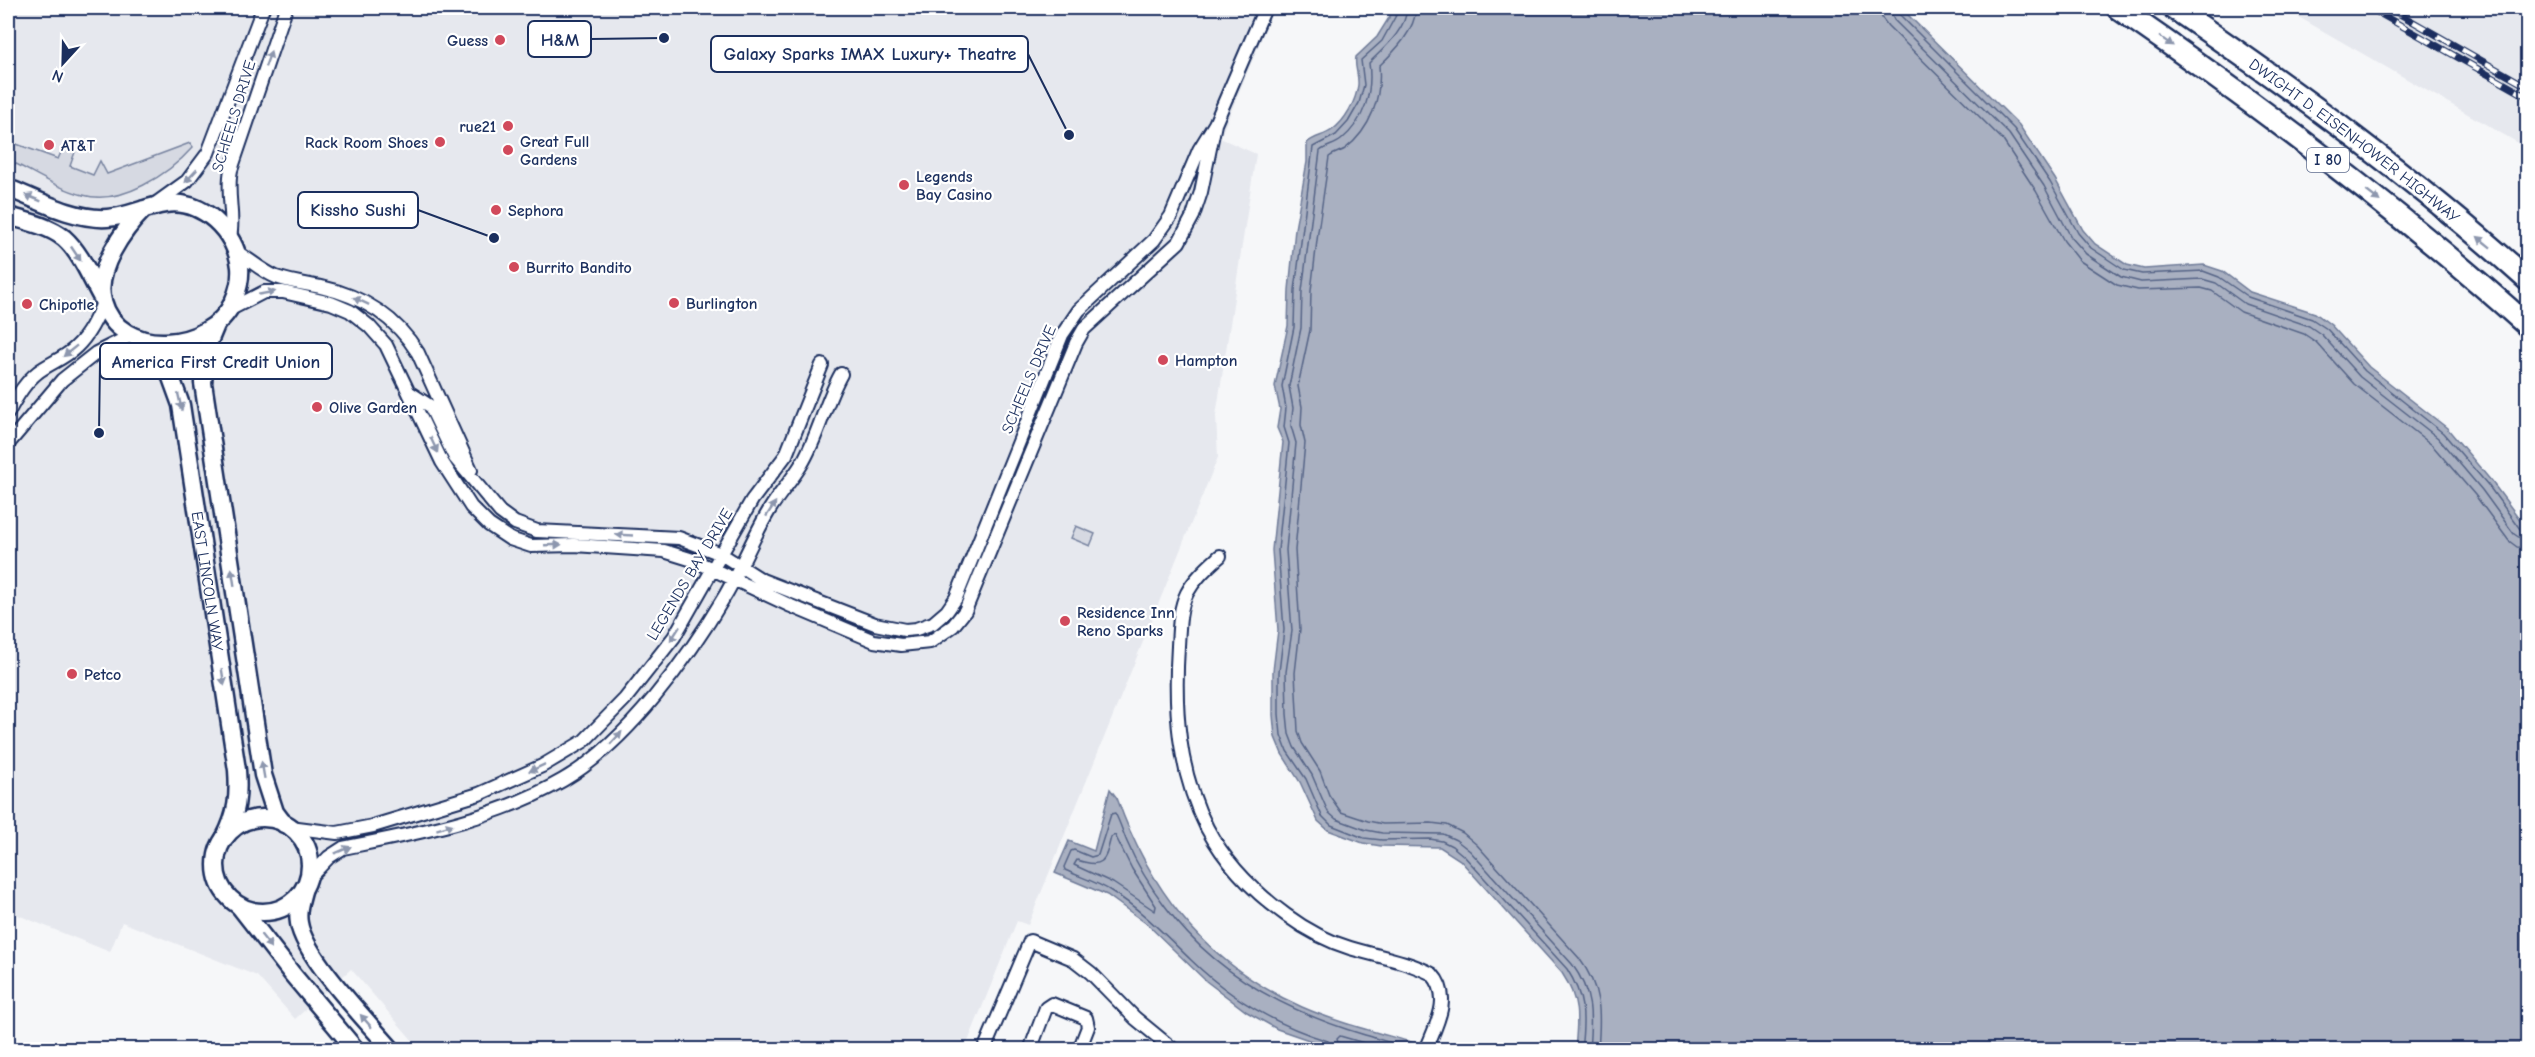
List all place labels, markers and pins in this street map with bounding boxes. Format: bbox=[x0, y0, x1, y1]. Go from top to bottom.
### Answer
callout: H&M bbox=[528, 21, 591, 57]
place label: Guess bbox=[447, 32, 488, 50]
marker: Guess bbox=[493, 33, 507, 47]
callout: Galaxy Sparks IMAX Luxury+ Theatre bbox=[711, 36, 1028, 72]
place label: rue21 bbox=[459, 118, 496, 136]
marker: rue21 bbox=[501, 119, 515, 133]
place label: Great Full Gardens bbox=[520, 133, 589, 169]
place label: Rack Room Shoes bbox=[305, 134, 428, 152]
marker: Rack Room Shoes bbox=[433, 135, 447, 149]
place label: AT&T bbox=[61, 137, 96, 155]
marker: AT&T bbox=[42, 138, 56, 152]
marker: Great Full Gardens bbox=[501, 143, 515, 157]
place label: Legends Bay Casino bbox=[916, 168, 992, 204]
marker: Legends Bay Casino bbox=[897, 178, 911, 192]
callout: Kissho Sushi bbox=[298, 192, 418, 228]
place label: Sephora bbox=[508, 202, 564, 220]
marker: Sephora bbox=[489, 203, 503, 217]
place label: Burrito Bandito bbox=[526, 259, 632, 277]
marker: Burrito Bandito bbox=[507, 260, 521, 274]
place label: Burlington bbox=[686, 295, 757, 313]
place label: Chipotle bbox=[39, 296, 95, 314]
marker: Burlington bbox=[667, 296, 681, 310]
marker: Chipotle bbox=[20, 297, 34, 311]
callout: America First Credit Union bbox=[100, 343, 332, 379]
place label: Hampton bbox=[1175, 352, 1237, 370]
marker: Hampton bbox=[1156, 353, 1170, 367]
place label: Olive Garden bbox=[329, 399, 417, 417]
marker: Olive Garden bbox=[310, 400, 324, 414]
place label: Residence Inn Reno Sparks bbox=[1077, 604, 1175, 640]
marker: Residence Inn Reno Sparks bbox=[1058, 614, 1072, 628]
place label: Petco bbox=[84, 666, 121, 684]
marker: Petco bbox=[65, 667, 79, 681]

